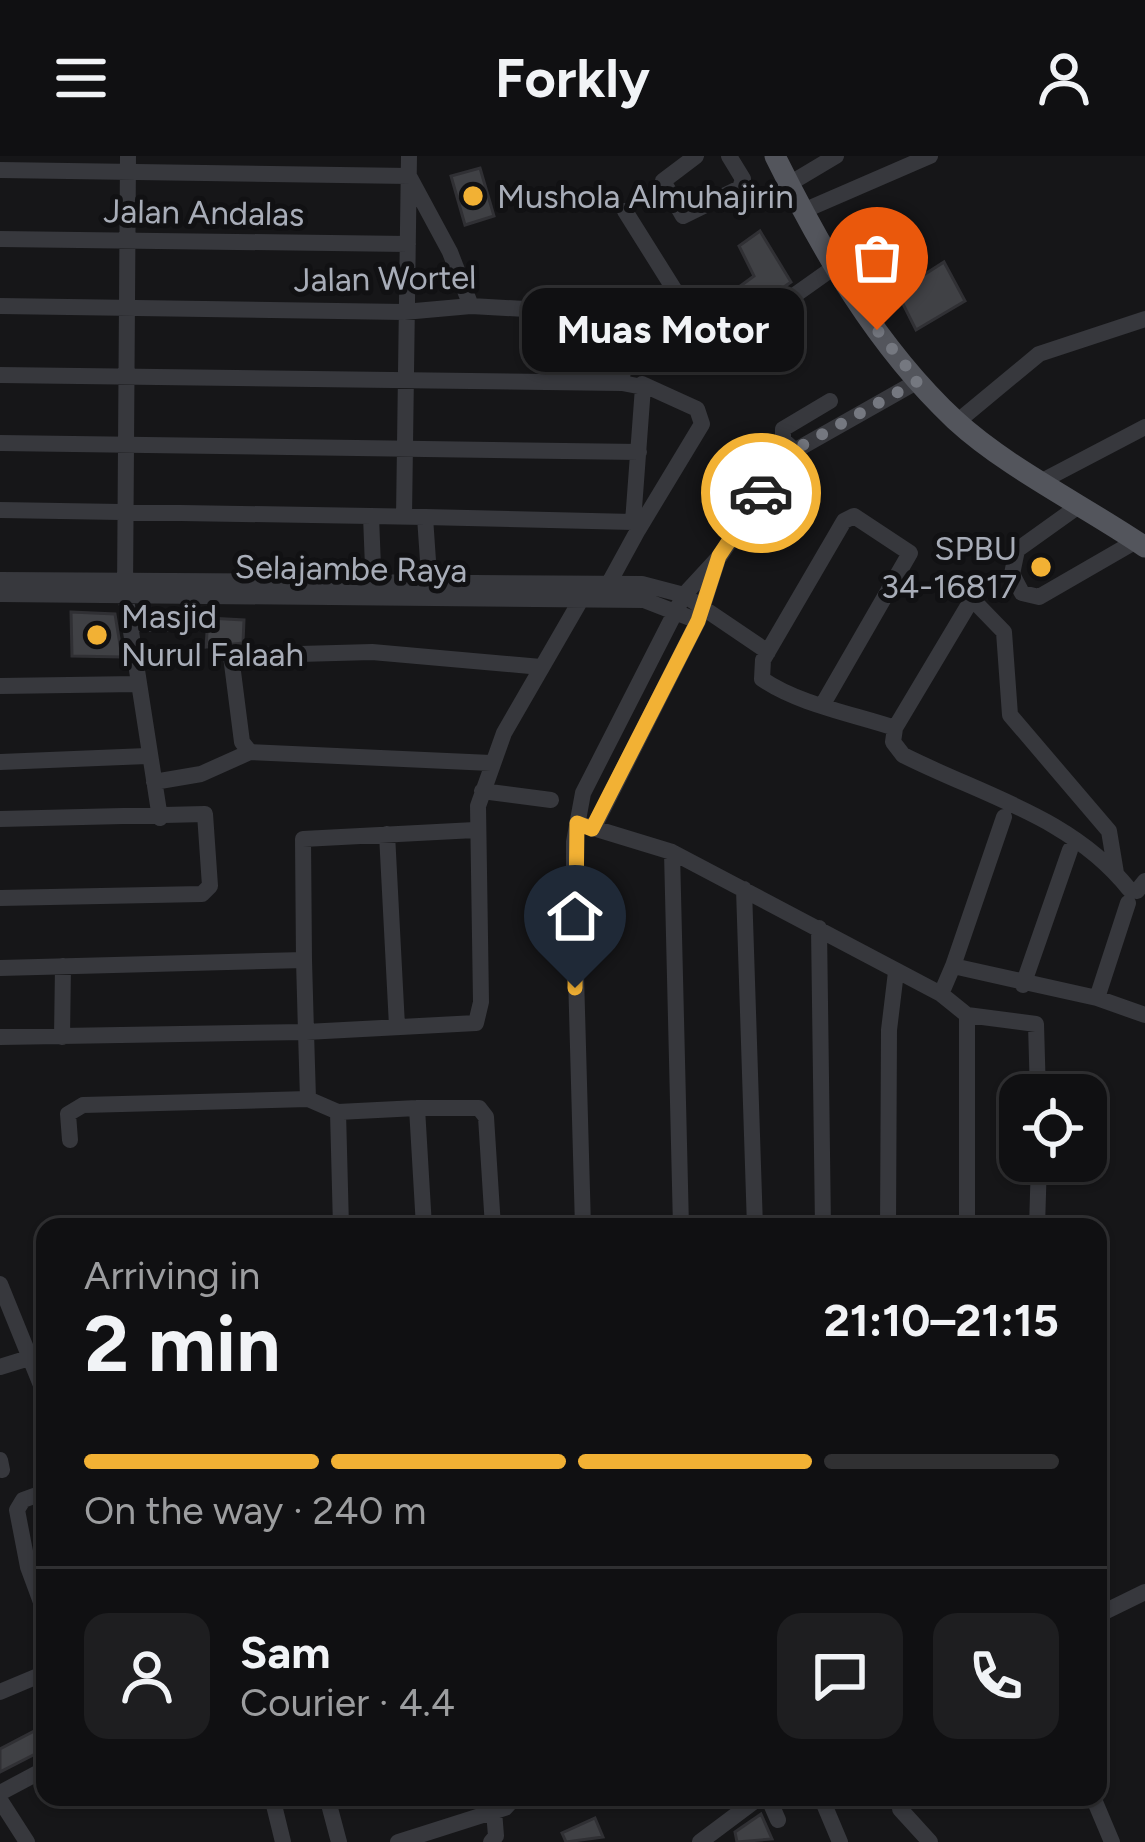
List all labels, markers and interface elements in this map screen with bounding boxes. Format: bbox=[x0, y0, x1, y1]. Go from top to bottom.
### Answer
icon: menu bbox=[48, 45, 114, 111]
icon: person bbox=[1031, 45, 1097, 111]
text: Forkly bbox=[495, 46, 650, 111]
place label: Mushola Almuhajirin bbox=[497, 177, 794, 216]
marker: Mushola Almuhajirin bbox=[460, 183, 486, 209]
street label: Jalan Andalas bbox=[103, 191, 305, 234]
pin bbox=[826, 207, 928, 330]
icon: bag bbox=[844, 225, 910, 291]
street label: Jalan Wortel bbox=[293, 257, 477, 300]
callout: Muas Motor bbox=[523, 288, 805, 372]
text: Muas Motor bbox=[557, 306, 769, 353]
courier bbox=[701, 433, 821, 553]
icon: car bbox=[728, 460, 794, 526]
place label: SPBU 34-16817 bbox=[881, 529, 1017, 606]
street label: Selajambe Raya bbox=[234, 547, 468, 590]
marker: SPBU 34-16817 bbox=[1028, 554, 1054, 580]
place label: Masjid Nurul Falaah bbox=[121, 597, 304, 674]
marker: Masjid Nurul Falaah bbox=[84, 622, 110, 648]
pin bbox=[524, 865, 626, 988]
icon: home bbox=[542, 883, 608, 949]
map controls bbox=[999, 1074, 1107, 1182]
button: locate bbox=[999, 1074, 1107, 1182]
text: Arriving in bbox=[84, 1252, 260, 1299]
text: 21:10–21:15 bbox=[824, 1293, 1059, 1347]
text: 2 min bbox=[84, 1297, 280, 1391]
text: On the way · 240 m bbox=[84, 1487, 426, 1534]
button: person bbox=[84, 1613, 210, 1739]
button: chat bbox=[777, 1613, 903, 1739]
button: phone bbox=[933, 1613, 1059, 1739]
text: Sam bbox=[240, 1625, 331, 1679]
text: Courier · 4.4 bbox=[240, 1679, 455, 1726]

